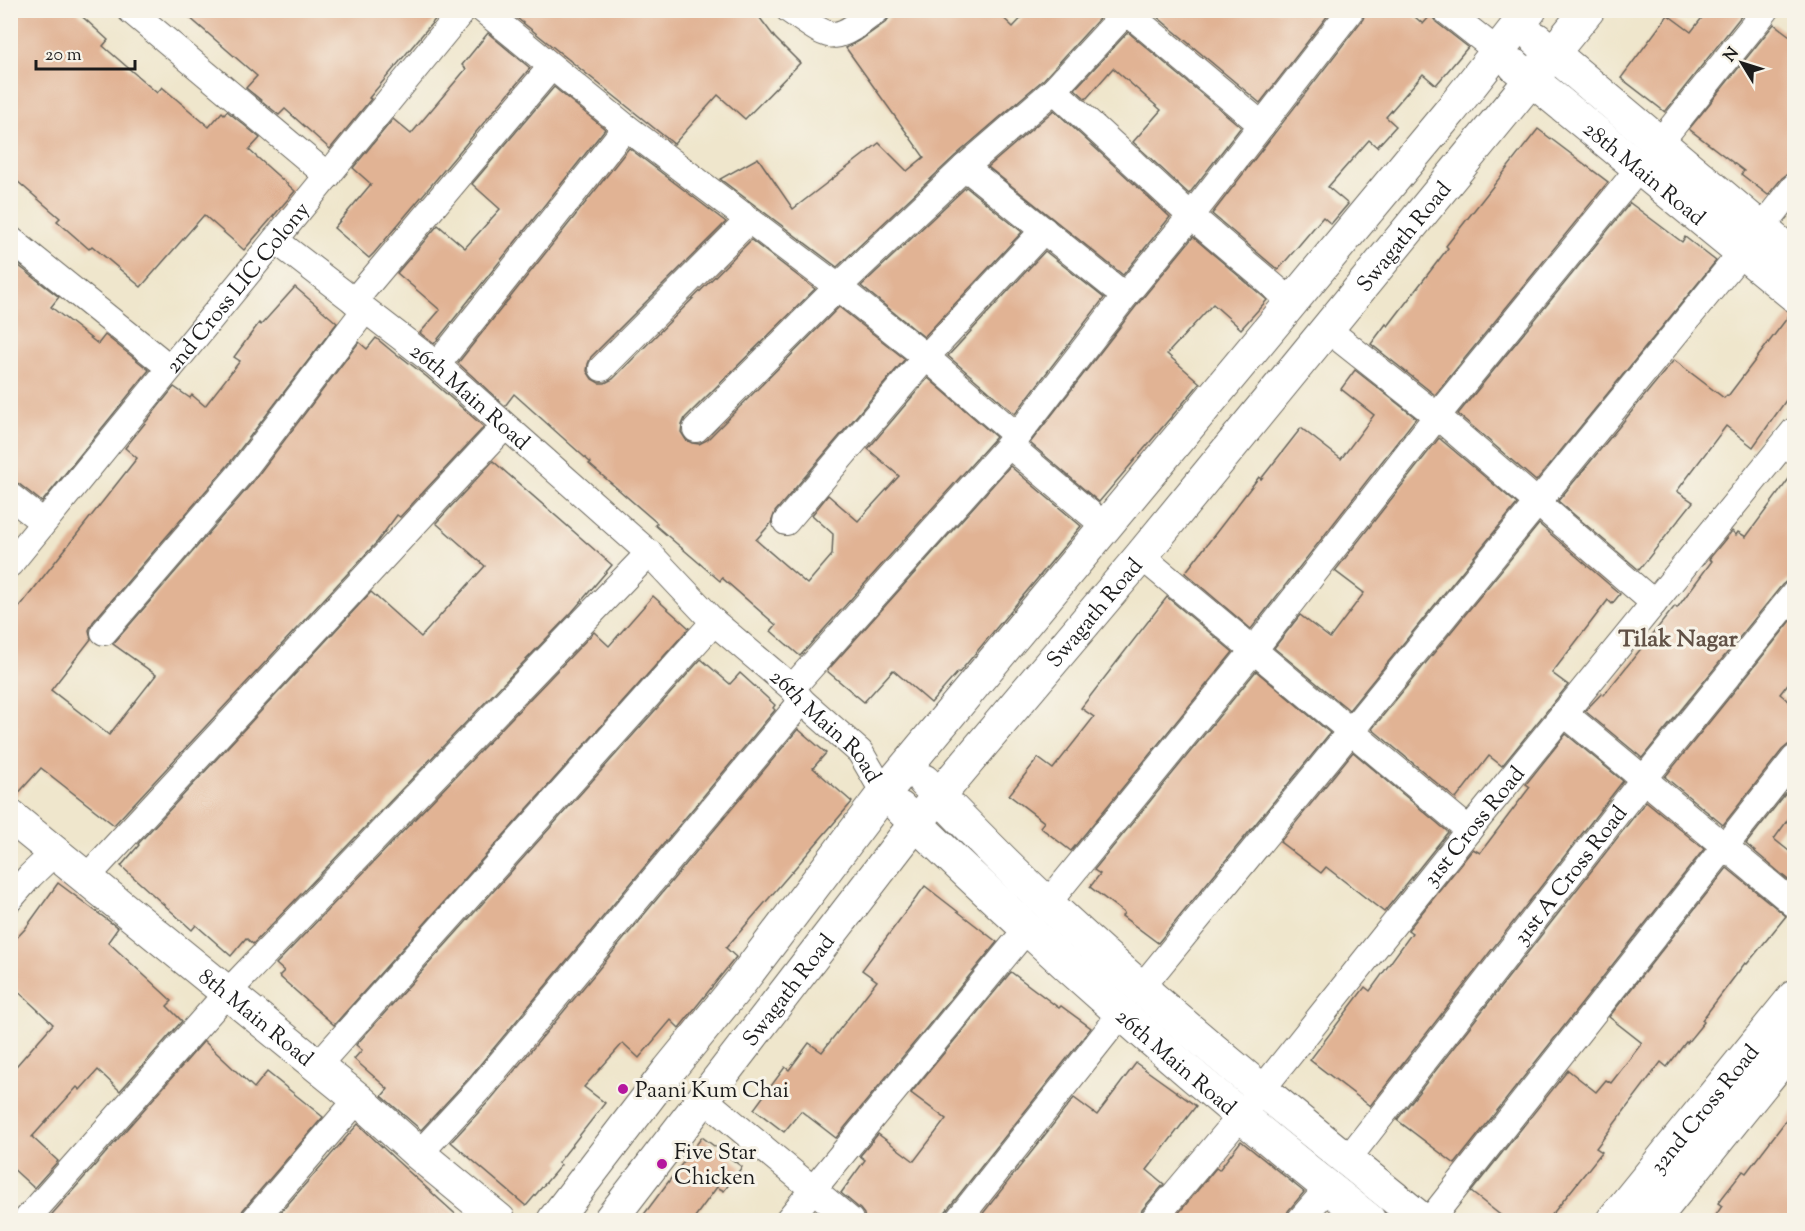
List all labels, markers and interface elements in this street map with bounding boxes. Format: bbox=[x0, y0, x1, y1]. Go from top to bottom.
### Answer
scale bar bbox=[36, 33, 135, 71]
north arrow bbox=[1712, 33, 1772, 93]
text: 20 m bbox=[45, 43, 82, 69]
text: N bbox=[1719, 43, 1745, 67]
street label: 28th Main Road bbox=[1575, 115, 1711, 235]
street label: Swagath Road bbox=[1350, 176, 1460, 300]
street label: 2nd Cross LIC Colony bbox=[159, 196, 319, 381]
street label: 26th Main Road bbox=[402, 337, 536, 459]
street label: Swagath Road bbox=[1040, 552, 1152, 676]
district label: Tilak Nagar bbox=[1618, 623, 1739, 657]
street label: 26th Main Road bbox=[761, 663, 888, 790]
street label: 31st Cross Road bbox=[1417, 760, 1534, 894]
street label: 31st A Cross Road bbox=[1507, 800, 1636, 953]
street label: Swagath Road bbox=[736, 928, 844, 1054]
street label: 8th Main Road bbox=[190, 962, 319, 1076]
street label: 26th Main Road bbox=[1107, 1002, 1242, 1124]
street label: 32nd Cross Road bbox=[1644, 1039, 1768, 1182]
place label: Paani Kum Chai bbox=[635, 1076, 789, 1108]
marker: Paani Kum Chai bbox=[616, 1082, 630, 1096]
place label: Five Star Chicken bbox=[674, 1138, 757, 1195]
marker: Five Star Chicken bbox=[655, 1157, 669, 1171]

